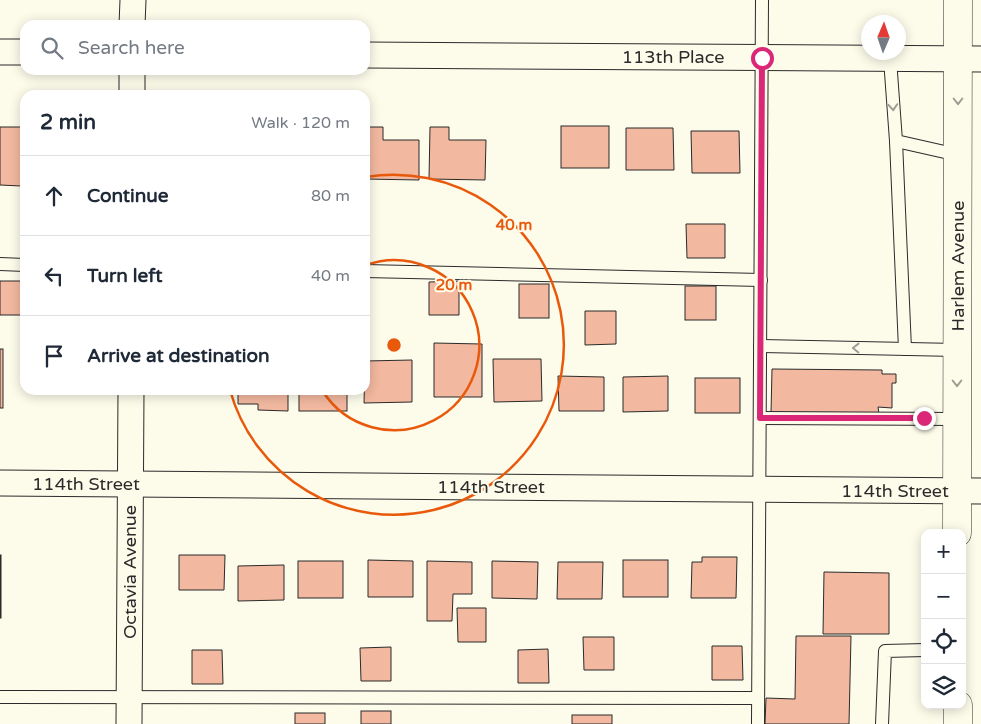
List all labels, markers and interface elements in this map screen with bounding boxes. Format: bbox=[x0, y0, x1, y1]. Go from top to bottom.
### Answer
north arrow bbox=[861, 15, 906, 60]
search box bbox=[20, 20, 370, 75]
icon: search bbox=[38, 34, 66, 62]
text: Search here bbox=[78, 37, 185, 59]
street label: 113th Place bbox=[622, 46, 724, 68]
route start bbox=[751, 47, 774, 70]
one-way arrow bbox=[953, 98, 963, 105]
one-way arrow bbox=[888, 104, 899, 112]
text: 2 min bbox=[40, 110, 96, 135]
text: Walk · 120 m bbox=[251, 113, 350, 133]
icon: ahead bbox=[40, 182, 68, 210]
text: Continue bbox=[87, 185, 169, 207]
text: 80 m bbox=[311, 186, 350, 206]
street label: Harlem Avenue bbox=[947, 201, 969, 331]
text: 40 m bbox=[496, 216, 532, 234]
icon: left bbox=[40, 262, 68, 290]
text: Turn left bbox=[87, 265, 163, 287]
text: 40 m bbox=[311, 266, 350, 286]
text: 20 m bbox=[436, 276, 472, 294]
centre of rings bbox=[385, 336, 403, 354]
icon: arrive bbox=[40, 342, 68, 370]
one-way arrow bbox=[852, 343, 860, 353]
text: Arrive at destination bbox=[87, 345, 270, 367]
one-way arrow bbox=[952, 380, 962, 387]
route end bbox=[913, 407, 936, 430]
street label: 114th Street bbox=[32, 473, 140, 495]
street label: 114th Street bbox=[437, 476, 545, 498]
street label: 114th Street bbox=[841, 480, 949, 502]
street label: Octavia Avenue bbox=[119, 505, 141, 639]
map controls bbox=[921, 529, 966, 709]
button: + bbox=[921, 529, 966, 574]
button: − bbox=[921, 574, 966, 619]
button: locate bbox=[921, 619, 966, 664]
button: layers bbox=[921, 664, 966, 709]

